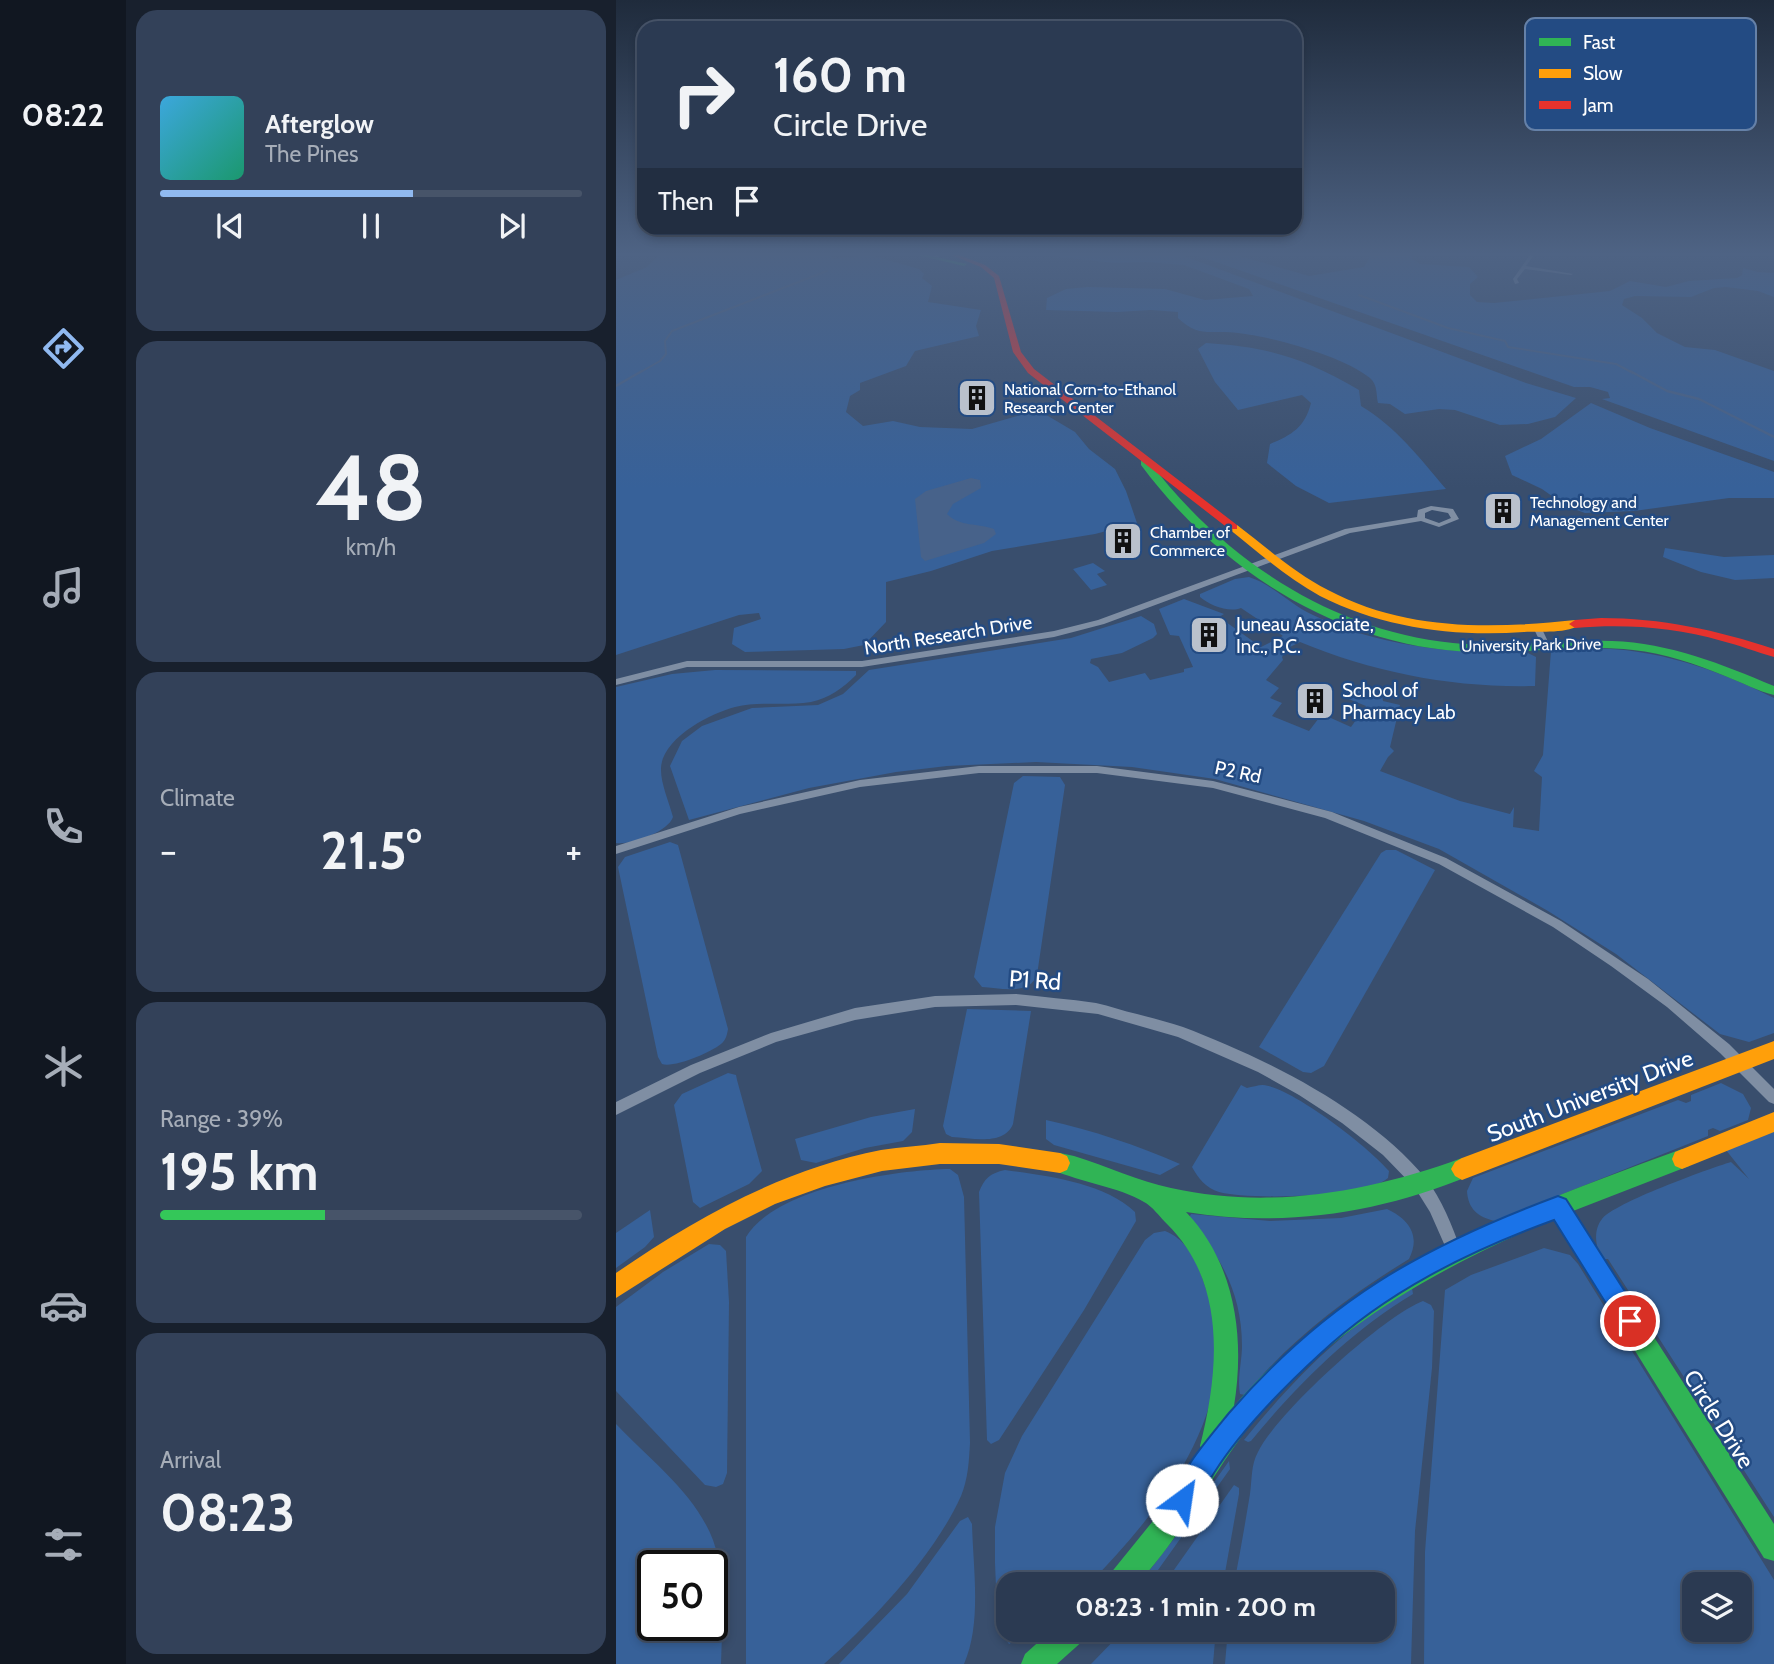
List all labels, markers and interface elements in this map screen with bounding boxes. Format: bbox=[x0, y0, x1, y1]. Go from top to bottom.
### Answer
legend bbox=[1525, 18, 1756, 130]
text: Fast bbox=[1583, 31, 1616, 54]
text: 160 m bbox=[773, 45, 907, 104]
icon: right bbox=[658, 49, 749, 140]
text: Slow bbox=[1583, 62, 1623, 85]
text: Jam bbox=[1582, 94, 1613, 117]
text: 08:22 bbox=[22, 95, 104, 134]
text: Circle Drive bbox=[773, 105, 927, 144]
text: Afterglow bbox=[265, 108, 374, 140]
text: The Pines bbox=[265, 140, 359, 168]
icon: arrive bbox=[728, 182, 766, 220]
text: Then bbox=[658, 185, 714, 217]
icon: previous bbox=[211, 207, 249, 245]
icon: pause bbox=[352, 207, 390, 245]
icon: next bbox=[493, 207, 531, 245]
icon: directions bbox=[39, 324, 88, 373]
building icon: National Corn-to-Ethanol Research Center bbox=[956, 377, 998, 419]
place label: National Corn-to-Ethanol Research Center bbox=[1004, 380, 1176, 417]
text: 48 bbox=[315, 432, 427, 543]
building icon: Technology and Management Center bbox=[1482, 490, 1524, 532]
place label: Technology and Management Center bbox=[1530, 493, 1670, 530]
building icon: Chamber of Commerce bbox=[1102, 520, 1144, 562]
place label: Chamber of Commerce bbox=[1150, 523, 1231, 560]
text: km/h bbox=[346, 533, 396, 561]
icon: music bbox=[39, 563, 88, 612]
street label: North Research Drive bbox=[862, 610, 1034, 660]
place label: Juneau Associate, Inc., P.C. bbox=[1235, 613, 1374, 658]
building icon: Juneau Associate, Inc., P.C. bbox=[1188, 614, 1230, 656]
street label: University Park Drive bbox=[1461, 634, 1601, 656]
place label: School of Pharmacy Lab bbox=[1342, 679, 1456, 724]
building icon: School of Pharmacy Lab bbox=[1294, 680, 1336, 722]
street label: P2 Rd bbox=[1213, 756, 1263, 788]
text: Climate bbox=[160, 784, 235, 812]
icon: phone bbox=[39, 802, 88, 851]
text: 21.5° bbox=[320, 819, 422, 882]
text: − bbox=[160, 827, 177, 874]
text: + bbox=[565, 827, 582, 874]
street label: P1 Rd bbox=[1008, 964, 1062, 996]
icon: climate bbox=[39, 1042, 88, 1091]
street label: South University Drive bbox=[1483, 1044, 1697, 1148]
text: Range · 39% bbox=[160, 1105, 283, 1133]
text: 195 km bbox=[160, 1140, 318, 1203]
icon: car bbox=[39, 1281, 88, 1330]
pin bbox=[1600, 1291, 1660, 1351]
icon: arrive bbox=[1611, 1302, 1649, 1340]
street label: Circle Drive bbox=[1678, 1365, 1760, 1474]
text: Arrival bbox=[160, 1446, 221, 1474]
position arrow bbox=[1145, 1463, 1219, 1537]
text: 08:23 bbox=[160, 1481, 295, 1544]
icon: filters bbox=[39, 1520, 88, 1569]
speed limit sign: 50 bbox=[637, 1550, 728, 1641]
map controls bbox=[1682, 1572, 1752, 1642]
button: layers bbox=[1682, 1572, 1752, 1642]
text: 08:23 · 1 min · 200 m bbox=[1075, 1591, 1316, 1623]

